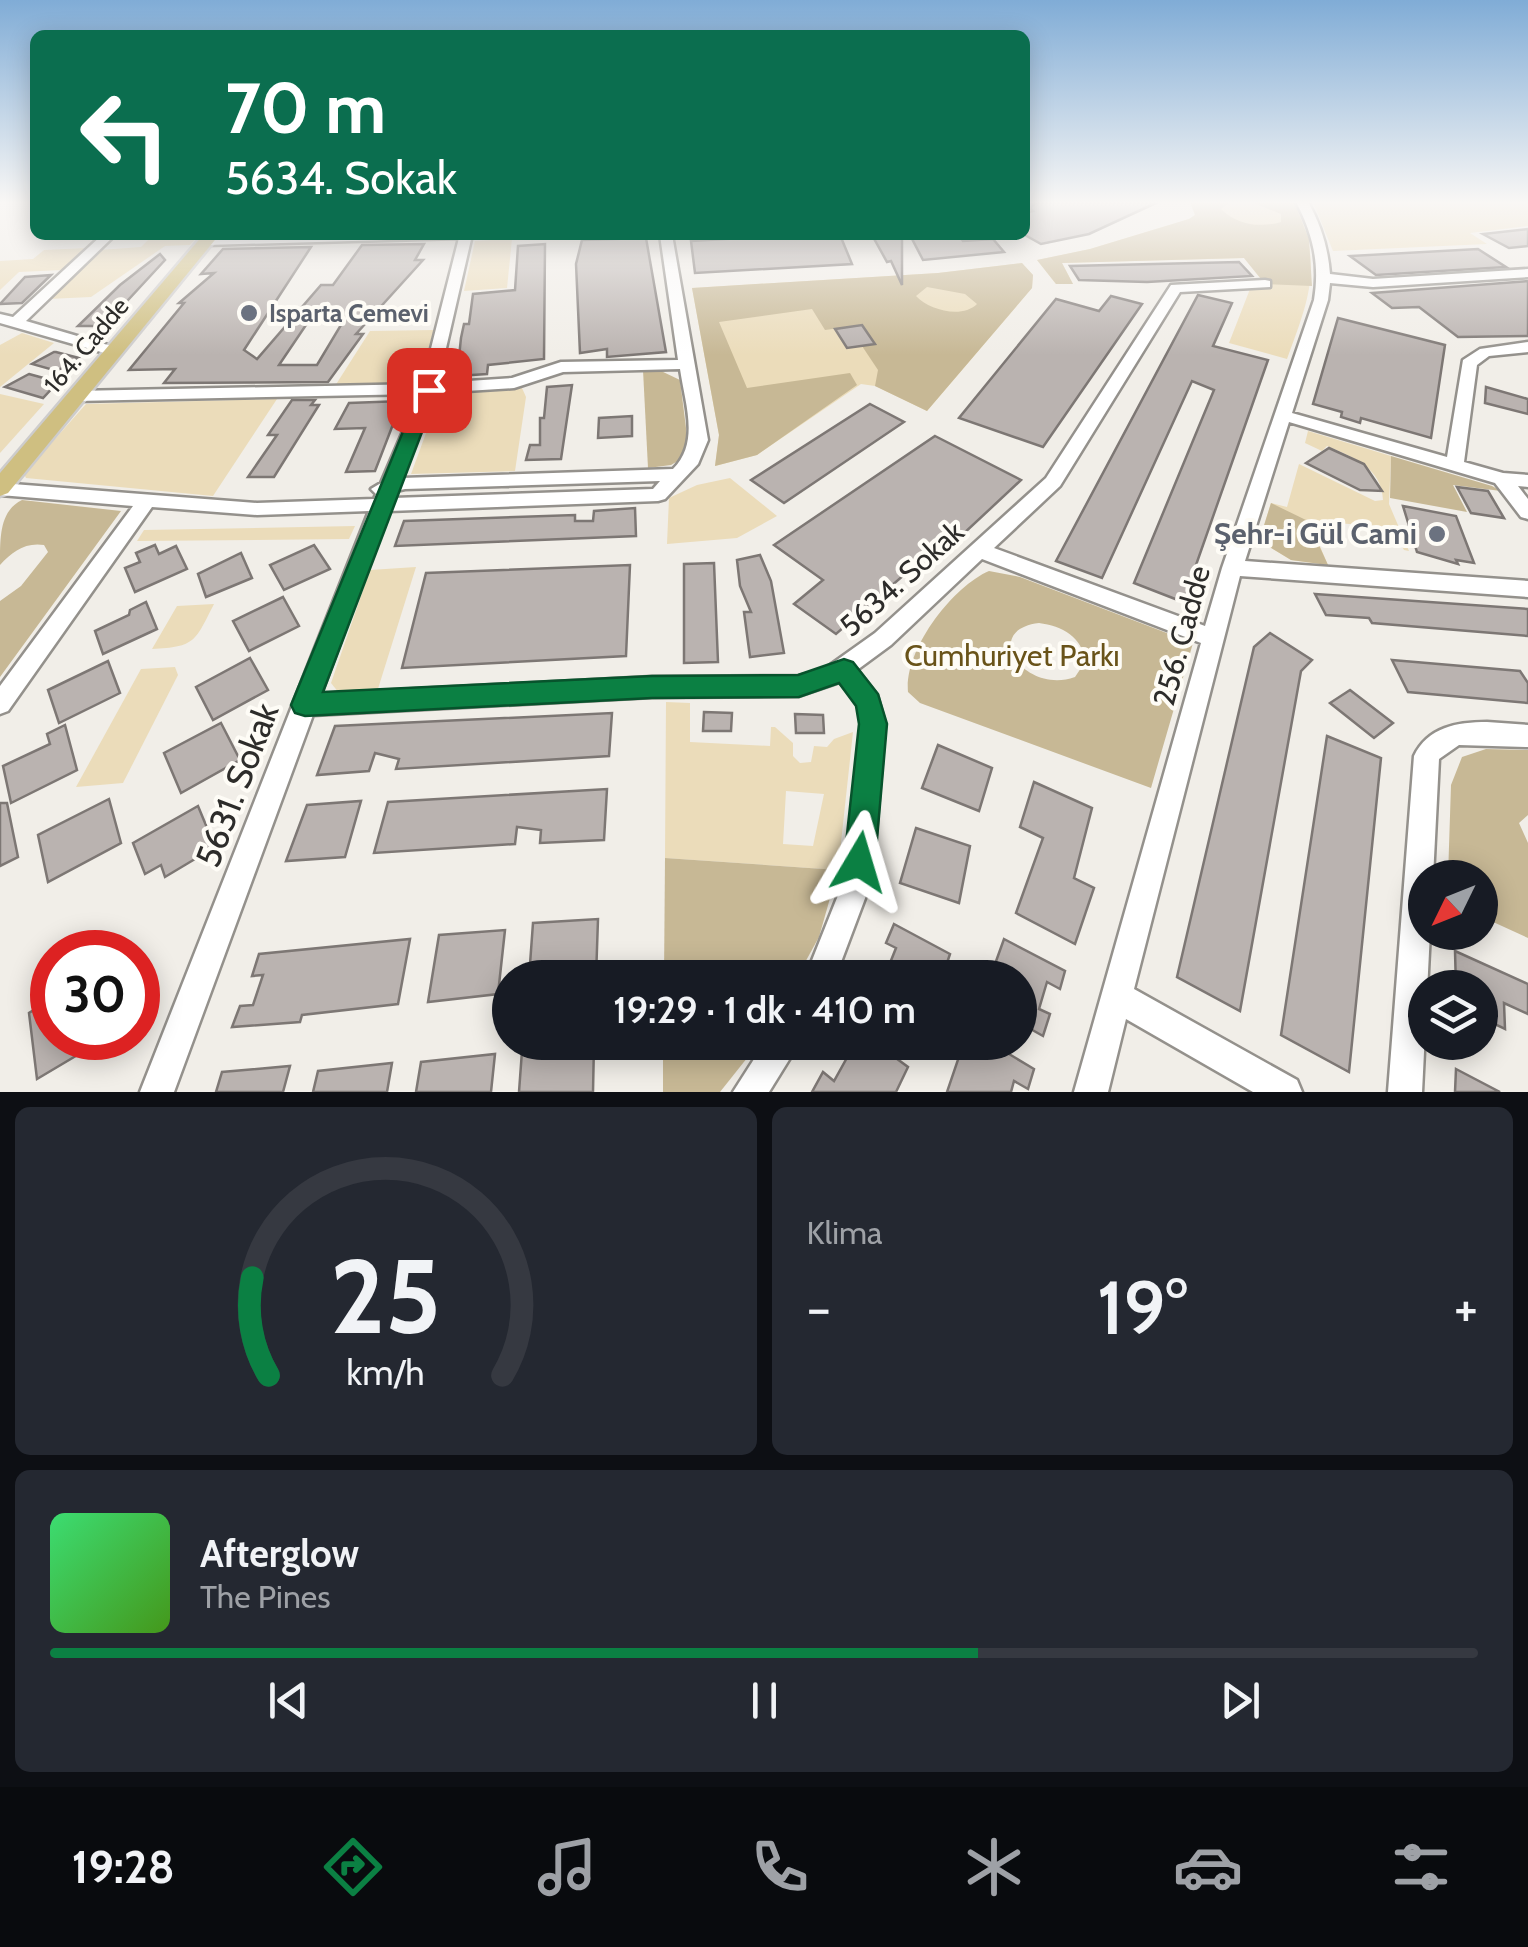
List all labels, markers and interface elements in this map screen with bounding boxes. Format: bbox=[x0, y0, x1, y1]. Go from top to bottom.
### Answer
text: 70 m bbox=[225, 65, 386, 151]
icon: left bbox=[60, 70, 190, 200]
text: 5634. Sokak bbox=[225, 151, 457, 205]
street label: 164. Cadde bbox=[37, 291, 135, 399]
place label: Isparta Cemevi bbox=[269, 298, 429, 328]
marker: Isparta Cemevi bbox=[238, 302, 260, 324]
pin bbox=[387, 348, 472, 433]
icon: arrive bbox=[402, 363, 457, 418]
street label: 5634. Sokak bbox=[832, 513, 972, 644]
place label: Şehr-i Gül Cami bbox=[1214, 515, 1417, 552]
marker: Şehr-i Gül Cami bbox=[1426, 523, 1448, 545]
street label: 256. Cadde bbox=[1145, 562, 1218, 710]
park label: Cumhuriyet Parkı bbox=[904, 637, 1120, 674]
street label: 5631. Sokak bbox=[186, 697, 288, 873]
position arrow bbox=[807, 810, 911, 914]
north arrow bbox=[1408, 860, 1498, 950]
map controls bbox=[1408, 860, 1498, 1060]
speed limit sign: 30 bbox=[30, 930, 160, 1060]
button: layers bbox=[1408, 970, 1498, 1060]
text: 19:29 · 1 dk · 410 m bbox=[613, 986, 916, 1033]
text: Klima bbox=[807, 1213, 882, 1252]
text: 25 bbox=[330, 1233, 441, 1359]
text: 19° bbox=[1097, 1262, 1188, 1353]
text: − bbox=[807, 1274, 831, 1341]
text: + bbox=[1454, 1274, 1478, 1341]
text: km/h bbox=[347, 1351, 425, 1394]
text: Afterglow bbox=[200, 1530, 359, 1577]
text: The Pines bbox=[200, 1577, 330, 1616]
icon: previous bbox=[261, 1673, 316, 1728]
icon: pause bbox=[737, 1673, 792, 1728]
icon: next bbox=[1213, 1673, 1268, 1728]
icon: directions bbox=[318, 1832, 388, 1902]
icon: music bbox=[532, 1832, 602, 1902]
icon: phone bbox=[745, 1832, 815, 1902]
icon: climate bbox=[959, 1832, 1029, 1902]
icon: car bbox=[1173, 1832, 1243, 1902]
icon: filters bbox=[1386, 1832, 1456, 1902]
text: 19:28 bbox=[72, 1840, 175, 1894]

